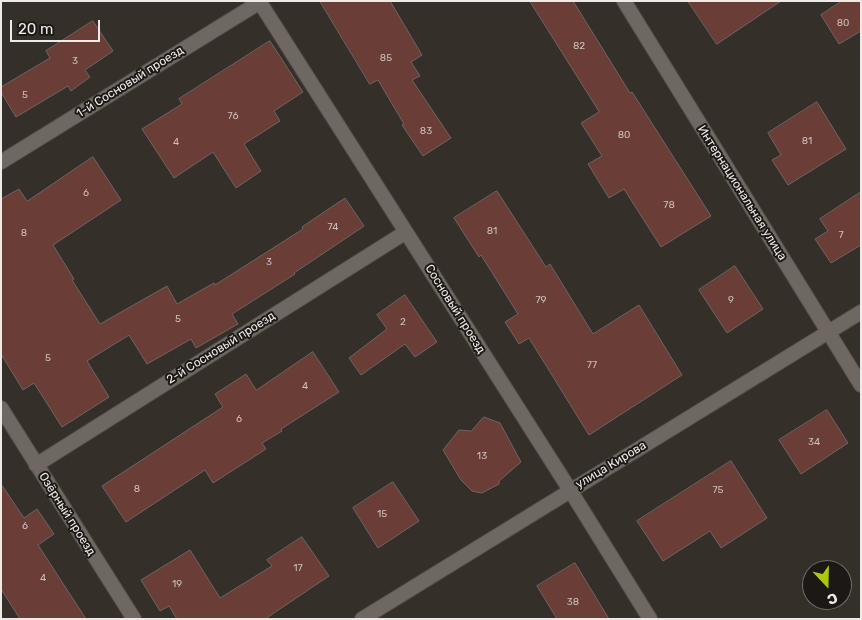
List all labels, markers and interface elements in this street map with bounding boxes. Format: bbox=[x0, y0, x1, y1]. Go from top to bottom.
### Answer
scale bar bbox=[12, 10, 102, 42]
house number: 80 bbox=[837, 17, 849, 29]
text: 20 m bbox=[18, 20, 53, 38]
house number: 82 bbox=[573, 40, 585, 52]
street label: 1-й Сосновый проезд bbox=[74, 43, 186, 121]
house number: 85 bbox=[380, 52, 392, 64]
house number: 3 bbox=[72, 55, 78, 67]
house number: 5 bbox=[22, 89, 28, 101]
house number: 76 bbox=[228, 110, 238, 122]
street label: Интернациональная улица bbox=[694, 123, 790, 263]
house number: 83 bbox=[420, 125, 432, 137]
house number: 80 bbox=[618, 129, 630, 141]
house number: 81 bbox=[802, 135, 812, 147]
house number: 4 bbox=[173, 136, 179, 148]
house number: 6 bbox=[83, 187, 89, 199]
house number: 78 bbox=[663, 199, 675, 211]
house number: 74 bbox=[328, 221, 338, 233]
house number: 81 bbox=[487, 225, 497, 237]
house number: 8 bbox=[21, 227, 27, 239]
house number: 7 bbox=[838, 229, 844, 241]
house number: 3 bbox=[266, 256, 272, 268]
street label: Сосновый проезд bbox=[422, 262, 488, 356]
house number: 79 bbox=[535, 294, 547, 306]
house number: 9 bbox=[728, 294, 734, 306]
street label: 2-й Сосновый проезд bbox=[164, 309, 278, 387]
house number: 5 bbox=[175, 313, 181, 325]
house number: 2 bbox=[400, 316, 406, 328]
house number: 5 bbox=[45, 352, 51, 364]
house number: 77 bbox=[587, 359, 597, 371]
house number: 4 bbox=[302, 380, 308, 392]
house number: 6 bbox=[236, 413, 242, 425]
house number: 34 bbox=[808, 436, 820, 448]
street label: улица Кирова bbox=[573, 438, 649, 492]
house number: 13 bbox=[477, 450, 487, 462]
street label: Озёрный проезд bbox=[36, 470, 98, 558]
house number: 8 bbox=[134, 483, 140, 495]
house number: 75 bbox=[712, 484, 724, 496]
house number: 15 bbox=[377, 508, 387, 520]
house number: 6 bbox=[22, 520, 28, 532]
north arrow bbox=[802, 560, 852, 610]
house number: 17 bbox=[293, 562, 303, 574]
house number: 4 bbox=[40, 572, 46, 584]
house number: 19 bbox=[172, 578, 182, 590]
text: С bbox=[825, 589, 840, 608]
house number: 38 bbox=[567, 596, 579, 608]

